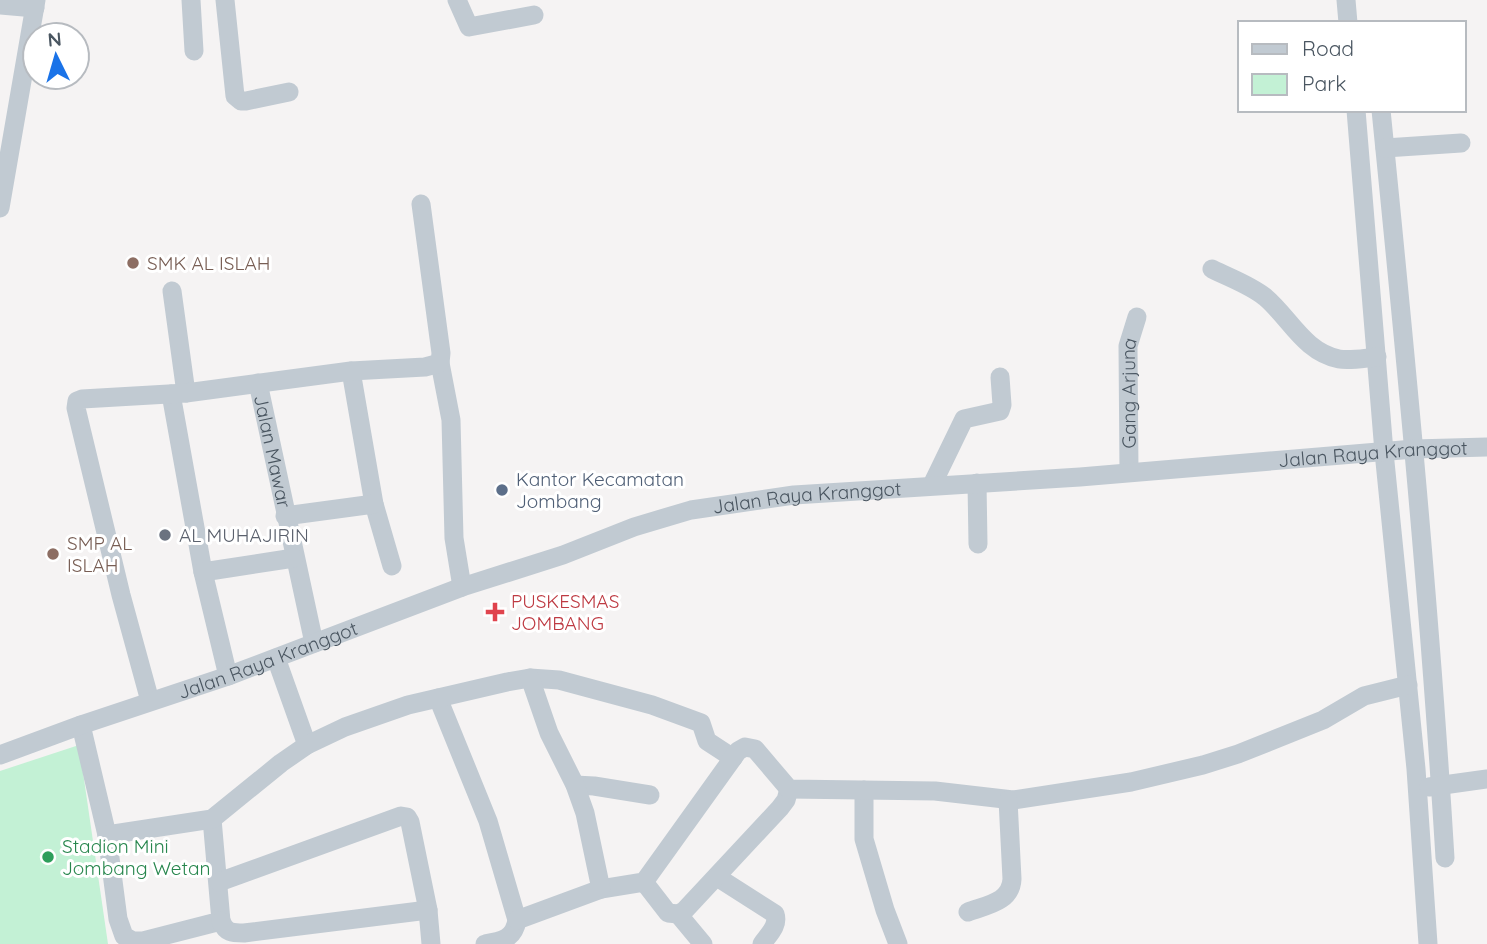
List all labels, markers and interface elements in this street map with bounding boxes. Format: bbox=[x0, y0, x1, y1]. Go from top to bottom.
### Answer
north arrow bbox=[21, 21, 91, 91]
legend bbox=[1238, 21, 1466, 112]
text: N bbox=[47, 27, 63, 52]
text: Road bbox=[1302, 35, 1354, 61]
text: Park bbox=[1302, 70, 1346, 96]
place label: SMK AL ISLAH bbox=[147, 251, 271, 275]
marker: SMK AL ISLAH bbox=[125, 255, 141, 271]
street label: Gang Arjuna bbox=[1116, 334, 1142, 449]
street label: Jalan Mawar bbox=[249, 393, 297, 511]
street label: Jalan Raya Kranggot bbox=[1277, 436, 1468, 472]
place label: Kantor Kecamatan Jombang bbox=[516, 467, 684, 513]
street label: Jalan Raya Kranggot bbox=[711, 476, 902, 519]
marker: Kantor Kecamatan Jombang bbox=[494, 482, 510, 498]
place label: AL MUHAJIRIN bbox=[179, 523, 309, 547]
marker: AL MUHAJIRIN bbox=[157, 527, 173, 543]
place label: SMP AL ISLAH bbox=[67, 531, 132, 577]
marker: SMP AL ISLAH bbox=[45, 546, 61, 562]
place label: PUSKESMAS JOMBANG bbox=[511, 589, 619, 635]
marker: PUSKESMAS JOMBANG bbox=[485, 602, 505, 622]
street label: Jalan Raya Kranggot bbox=[175, 616, 361, 704]
place label: Stadion Mini Jombang Wetan bbox=[62, 834, 210, 880]
marker: Stadion Mini Jombang Wetan bbox=[40, 849, 56, 865]

